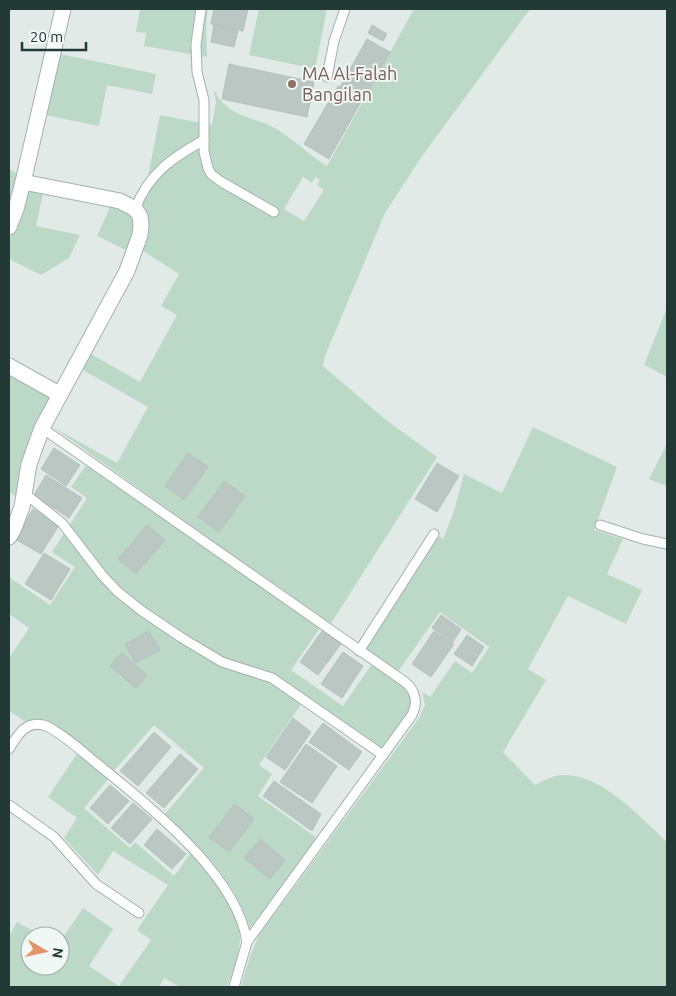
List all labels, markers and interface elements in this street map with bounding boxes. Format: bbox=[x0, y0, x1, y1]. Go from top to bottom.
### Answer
scale bar bbox=[22, 20, 86, 52]
text: 20 m bbox=[30, 28, 63, 45]
place label: MA Al-Falah Bangilan bbox=[302, 63, 397, 104]
marker: MA Al-Falah Bangilan bbox=[286, 78, 298, 90]
north arrow bbox=[20, 926, 70, 976]
text: N bbox=[49, 947, 67, 959]

